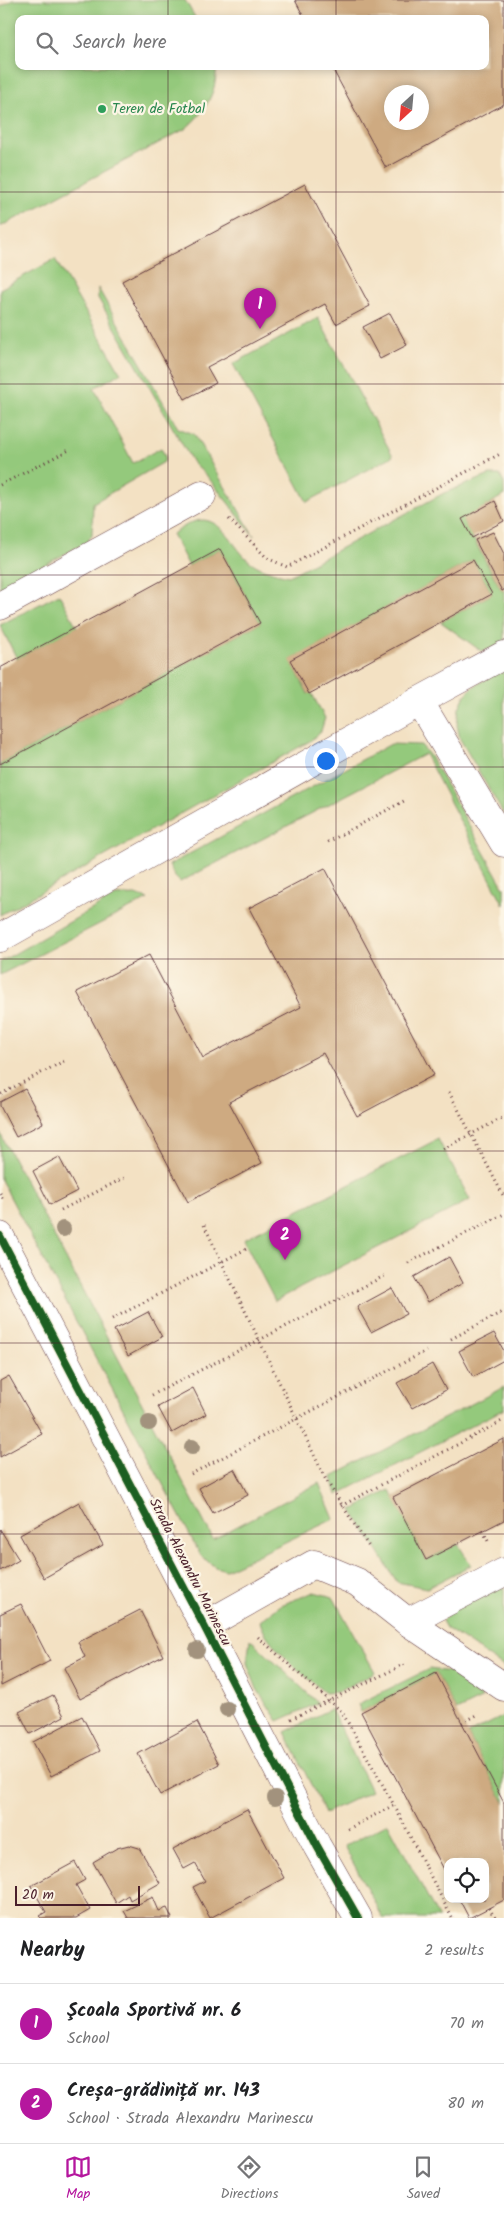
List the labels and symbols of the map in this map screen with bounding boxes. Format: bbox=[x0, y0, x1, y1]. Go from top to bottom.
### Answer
north arrow bbox=[384, 85, 429, 130]
place label: Teren de Fotbal bbox=[112, 98, 206, 120]
marker: Teren de Fotbal bbox=[96, 103, 108, 115]
pin: 1 bbox=[244, 288, 276, 329]
your location bbox=[313, 748, 339, 774]
pin: 2 bbox=[269, 1219, 301, 1260]
street label: Strada Alexandru Marinescu bbox=[143, 1494, 237, 1650]
scale bar bbox=[15, 1883, 140, 1906]

